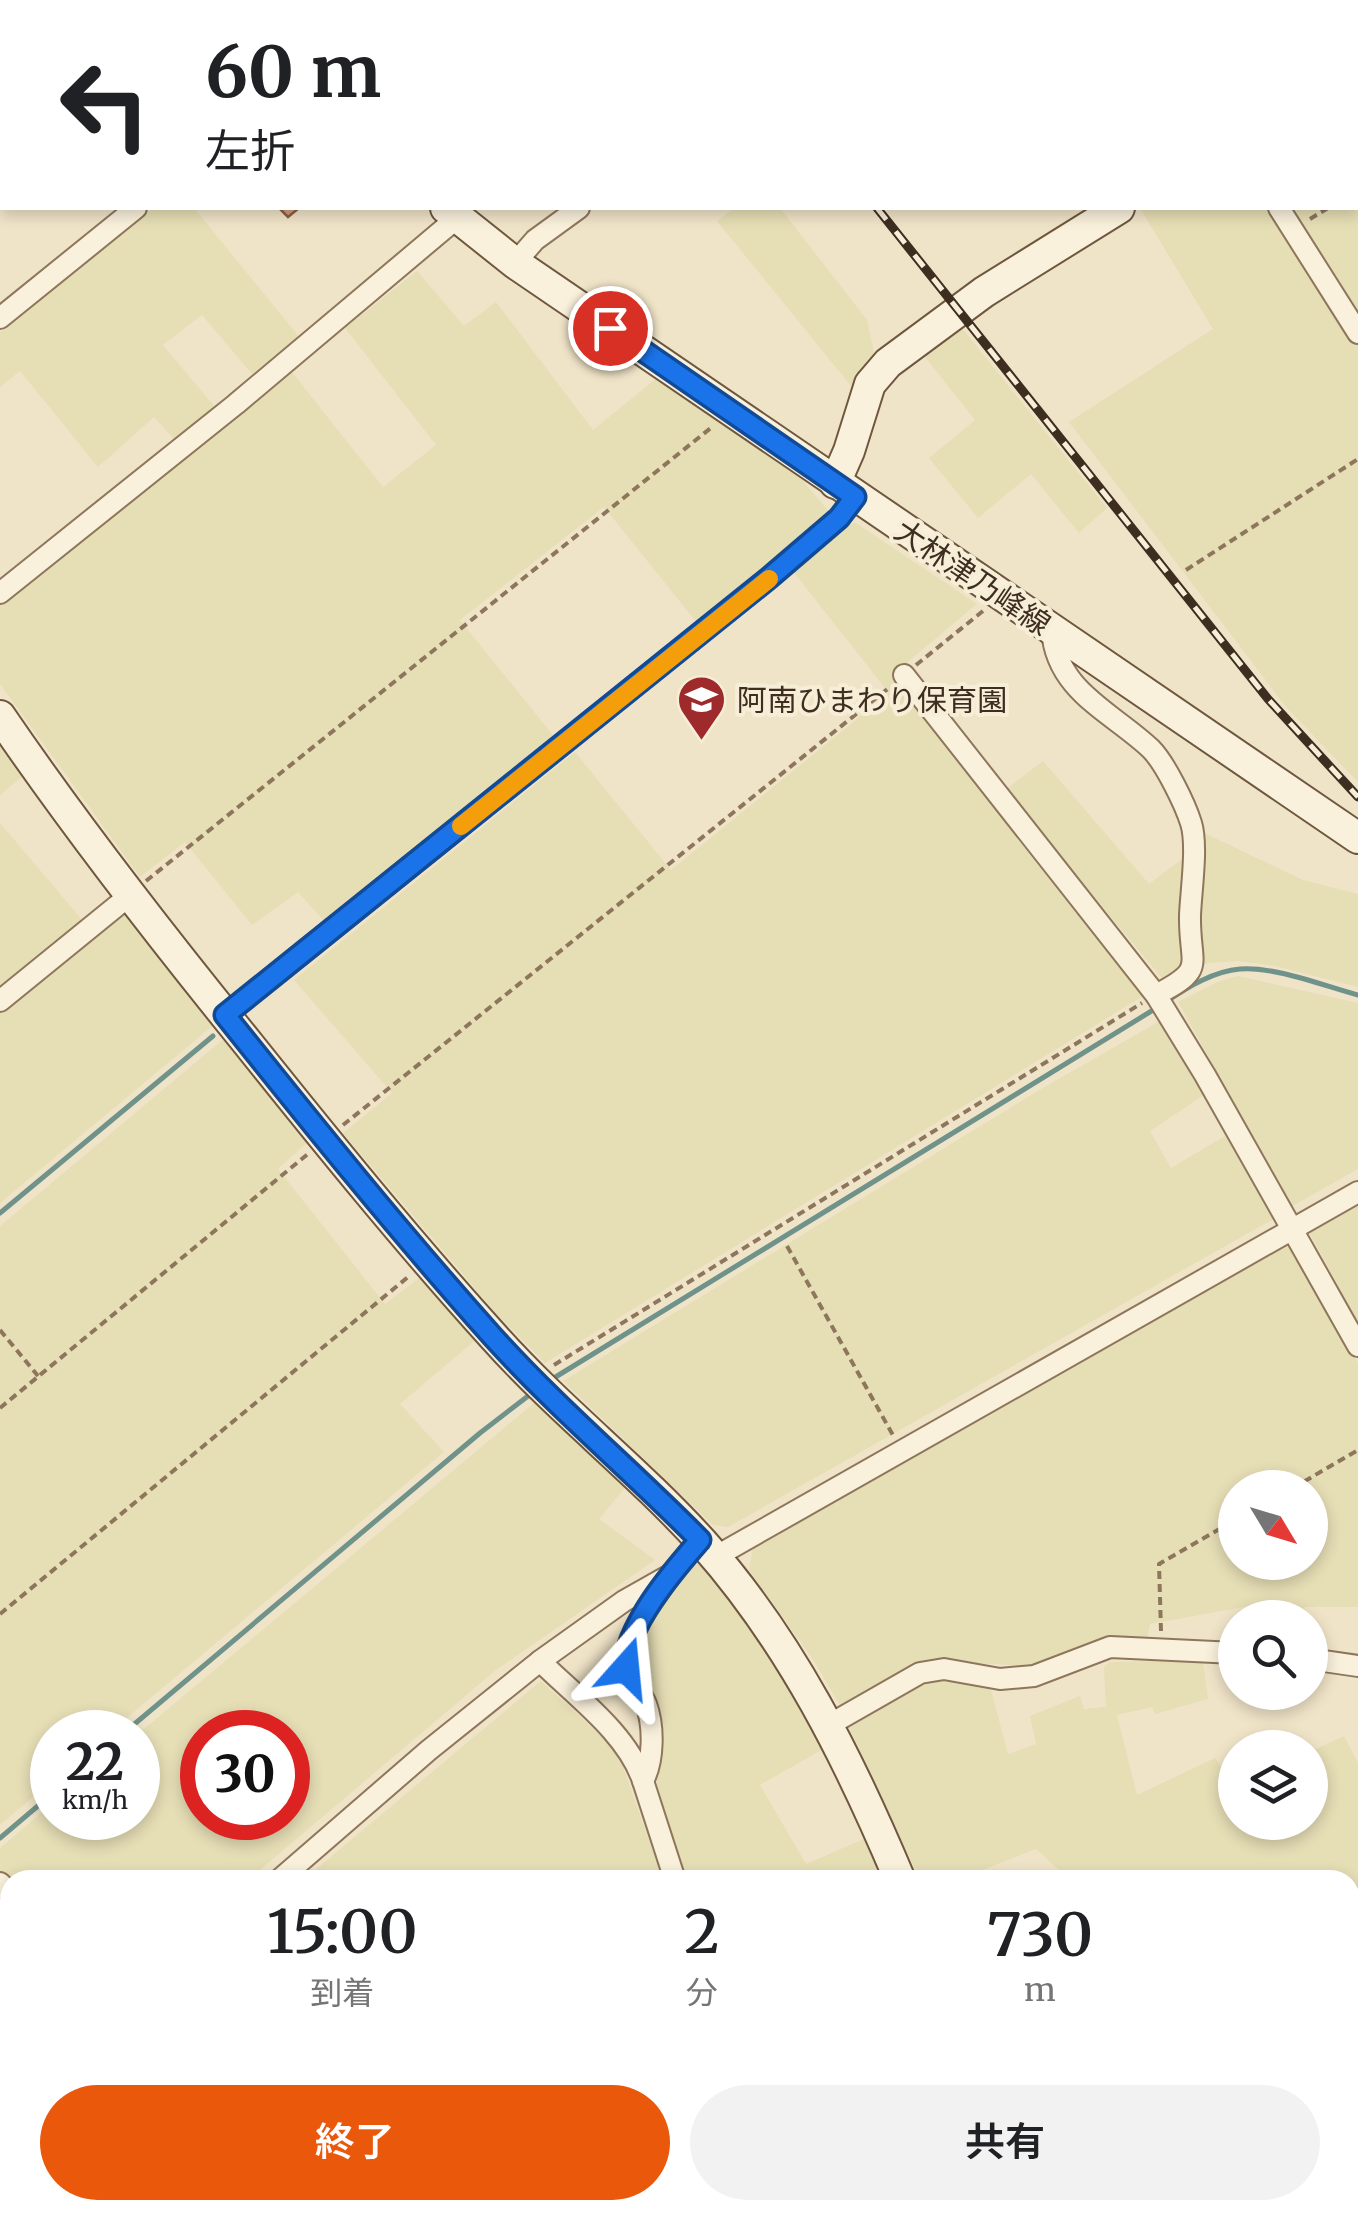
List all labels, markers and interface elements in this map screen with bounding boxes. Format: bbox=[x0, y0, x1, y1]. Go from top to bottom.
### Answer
text: 60 m bbox=[205, 28, 381, 116]
icon: left bbox=[40, 40, 170, 170]
text: 左折 bbox=[205, 123, 295, 179]
pin bbox=[568, 286, 653, 371]
icon: arrive bbox=[583, 301, 638, 356]
street label: 大林津乃峰線 bbox=[888, 511, 1058, 643]
school or university icon: 阿南ひまわり保育園 bbox=[676, 674, 728, 742]
place label: 阿南ひまわり保育園 bbox=[737, 681, 1007, 719]
north arrow bbox=[1218, 1470, 1328, 1580]
map controls bbox=[1218, 1470, 1328, 1840]
button: search bbox=[1218, 1600, 1328, 1710]
position arrow bbox=[574, 1616, 678, 1720]
speed limit sign: 30 bbox=[180, 1710, 310, 1840]
button: layers bbox=[1218, 1730, 1328, 1840]
text: 22 bbox=[66, 1731, 124, 1794]
text: km/h bbox=[62, 1784, 128, 1816]
text: 15:00 bbox=[267, 1894, 418, 1969]
text: 2 bbox=[684, 1894, 720, 1969]
text: 730 bbox=[987, 1897, 1093, 1972]
text: m bbox=[1024, 1970, 1056, 2010]
text: 到着 bbox=[310, 1973, 374, 2013]
text: 分 bbox=[686, 1973, 718, 2013]
button: 終了 bbox=[40, 2085, 670, 2200]
button: 共有 bbox=[690, 2085, 1320, 2200]

